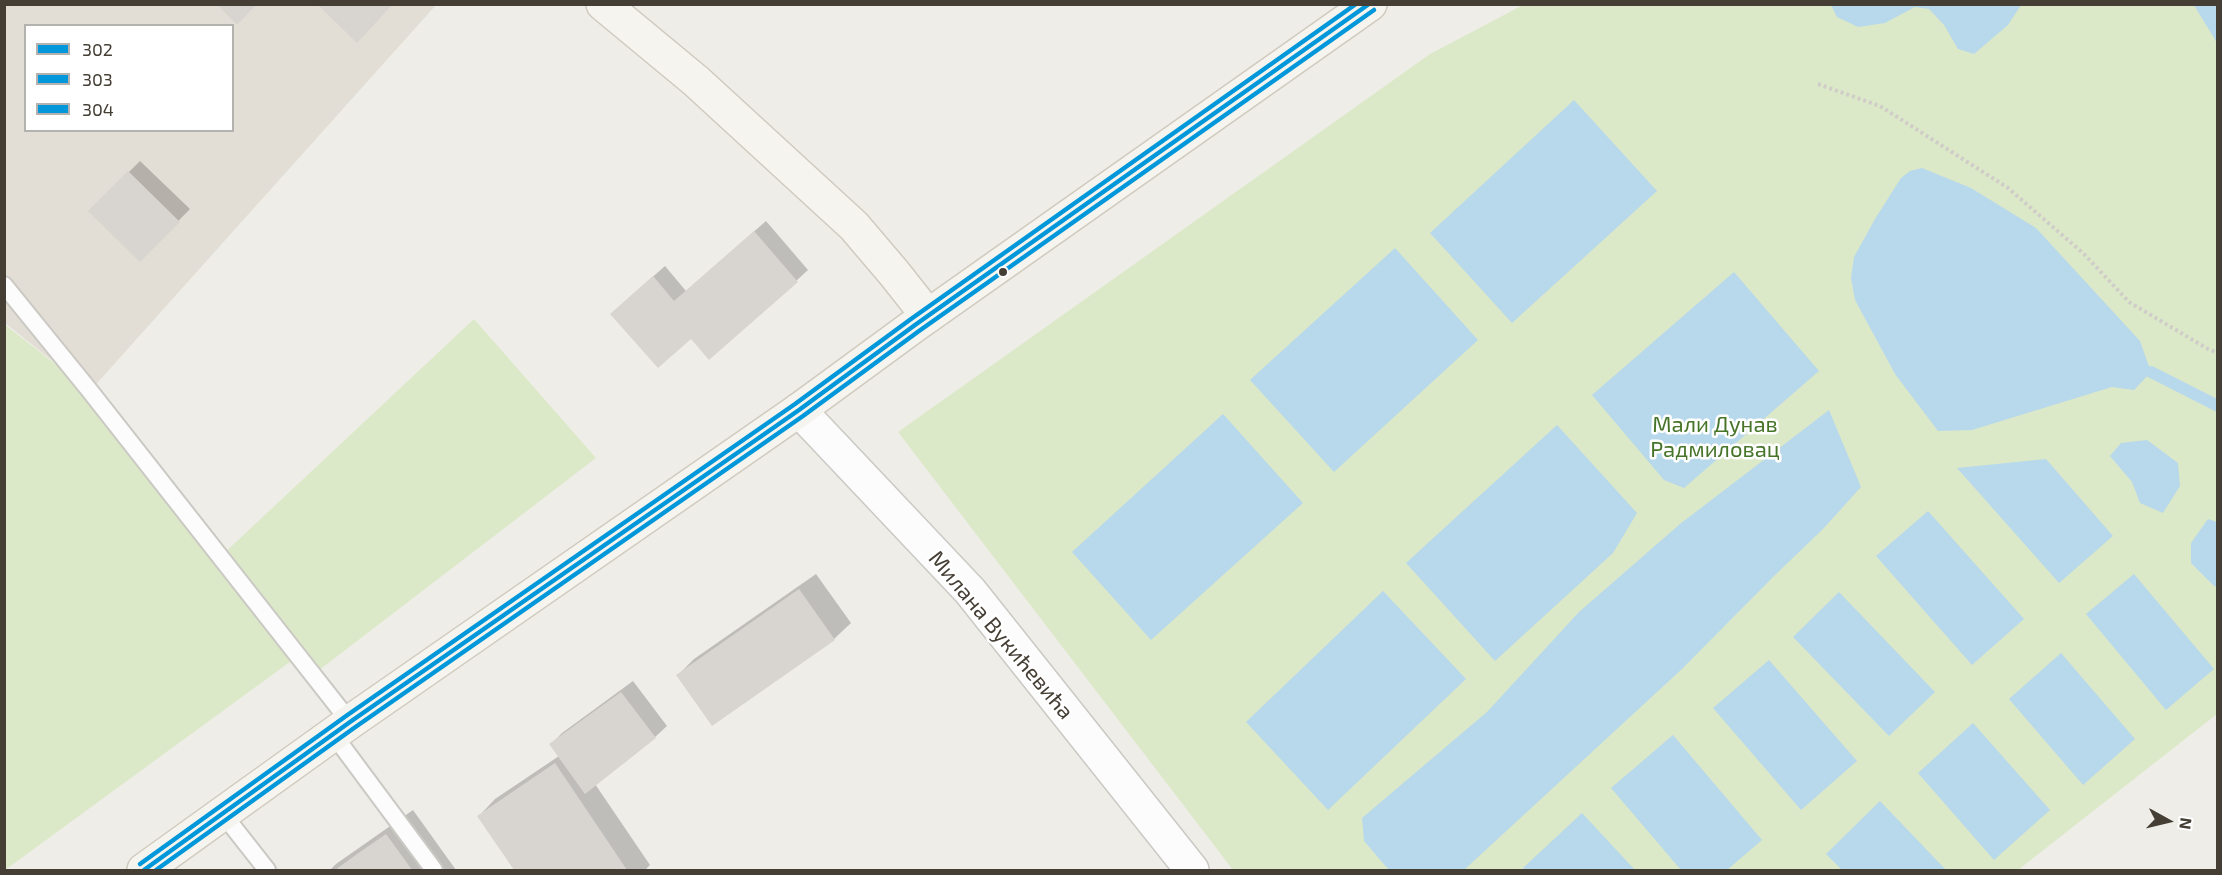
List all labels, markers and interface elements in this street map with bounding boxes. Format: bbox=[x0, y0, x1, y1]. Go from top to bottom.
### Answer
legend bbox=[24, 24, 234, 132]
text: 302 bbox=[82, 38, 113, 60]
text: 303 bbox=[82, 68, 113, 90]
text: 304 bbox=[82, 98, 114, 120]
unlabelled marker bbox=[997, 266, 1009, 278]
park label: Мали Дунав Радмиловац bbox=[1650, 412, 1780, 464]
street label: Милана Вукићевића bbox=[923, 546, 1079, 724]
north arrow bbox=[2138, 791, 2198, 851]
text: N bbox=[2176, 817, 2197, 831]

